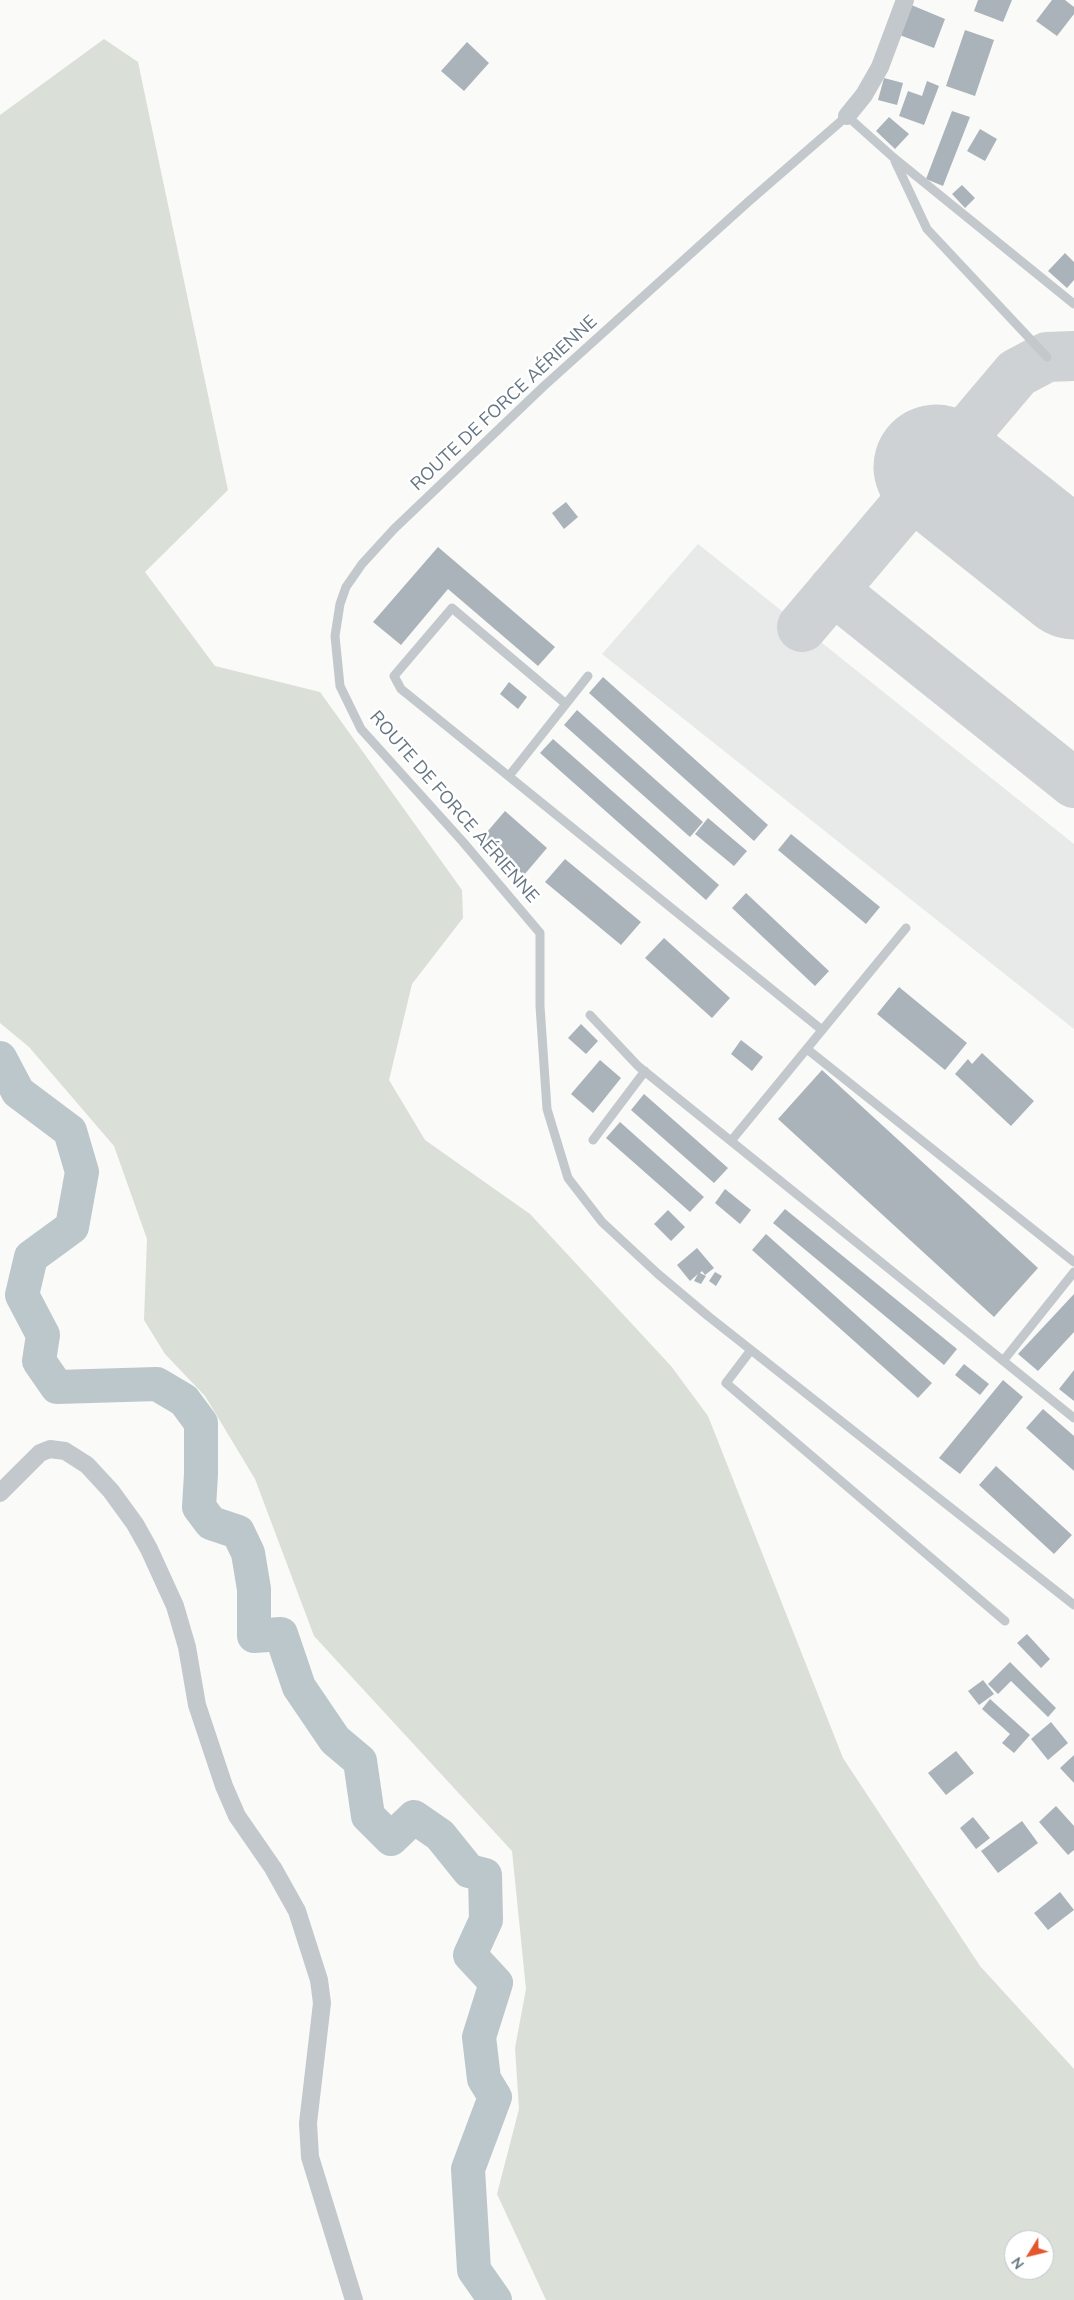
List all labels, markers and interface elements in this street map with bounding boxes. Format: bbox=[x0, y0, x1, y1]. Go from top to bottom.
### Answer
street label: ROUTE DE FORCE AÉRIENNE bbox=[406, 311, 602, 495]
street label: ROUTE DE FORCE AÉRIENNE bbox=[365, 707, 543, 907]
north arrow bbox=[1004, 2230, 1054, 2280]
text: N bbox=[1007, 2254, 1028, 2273]

